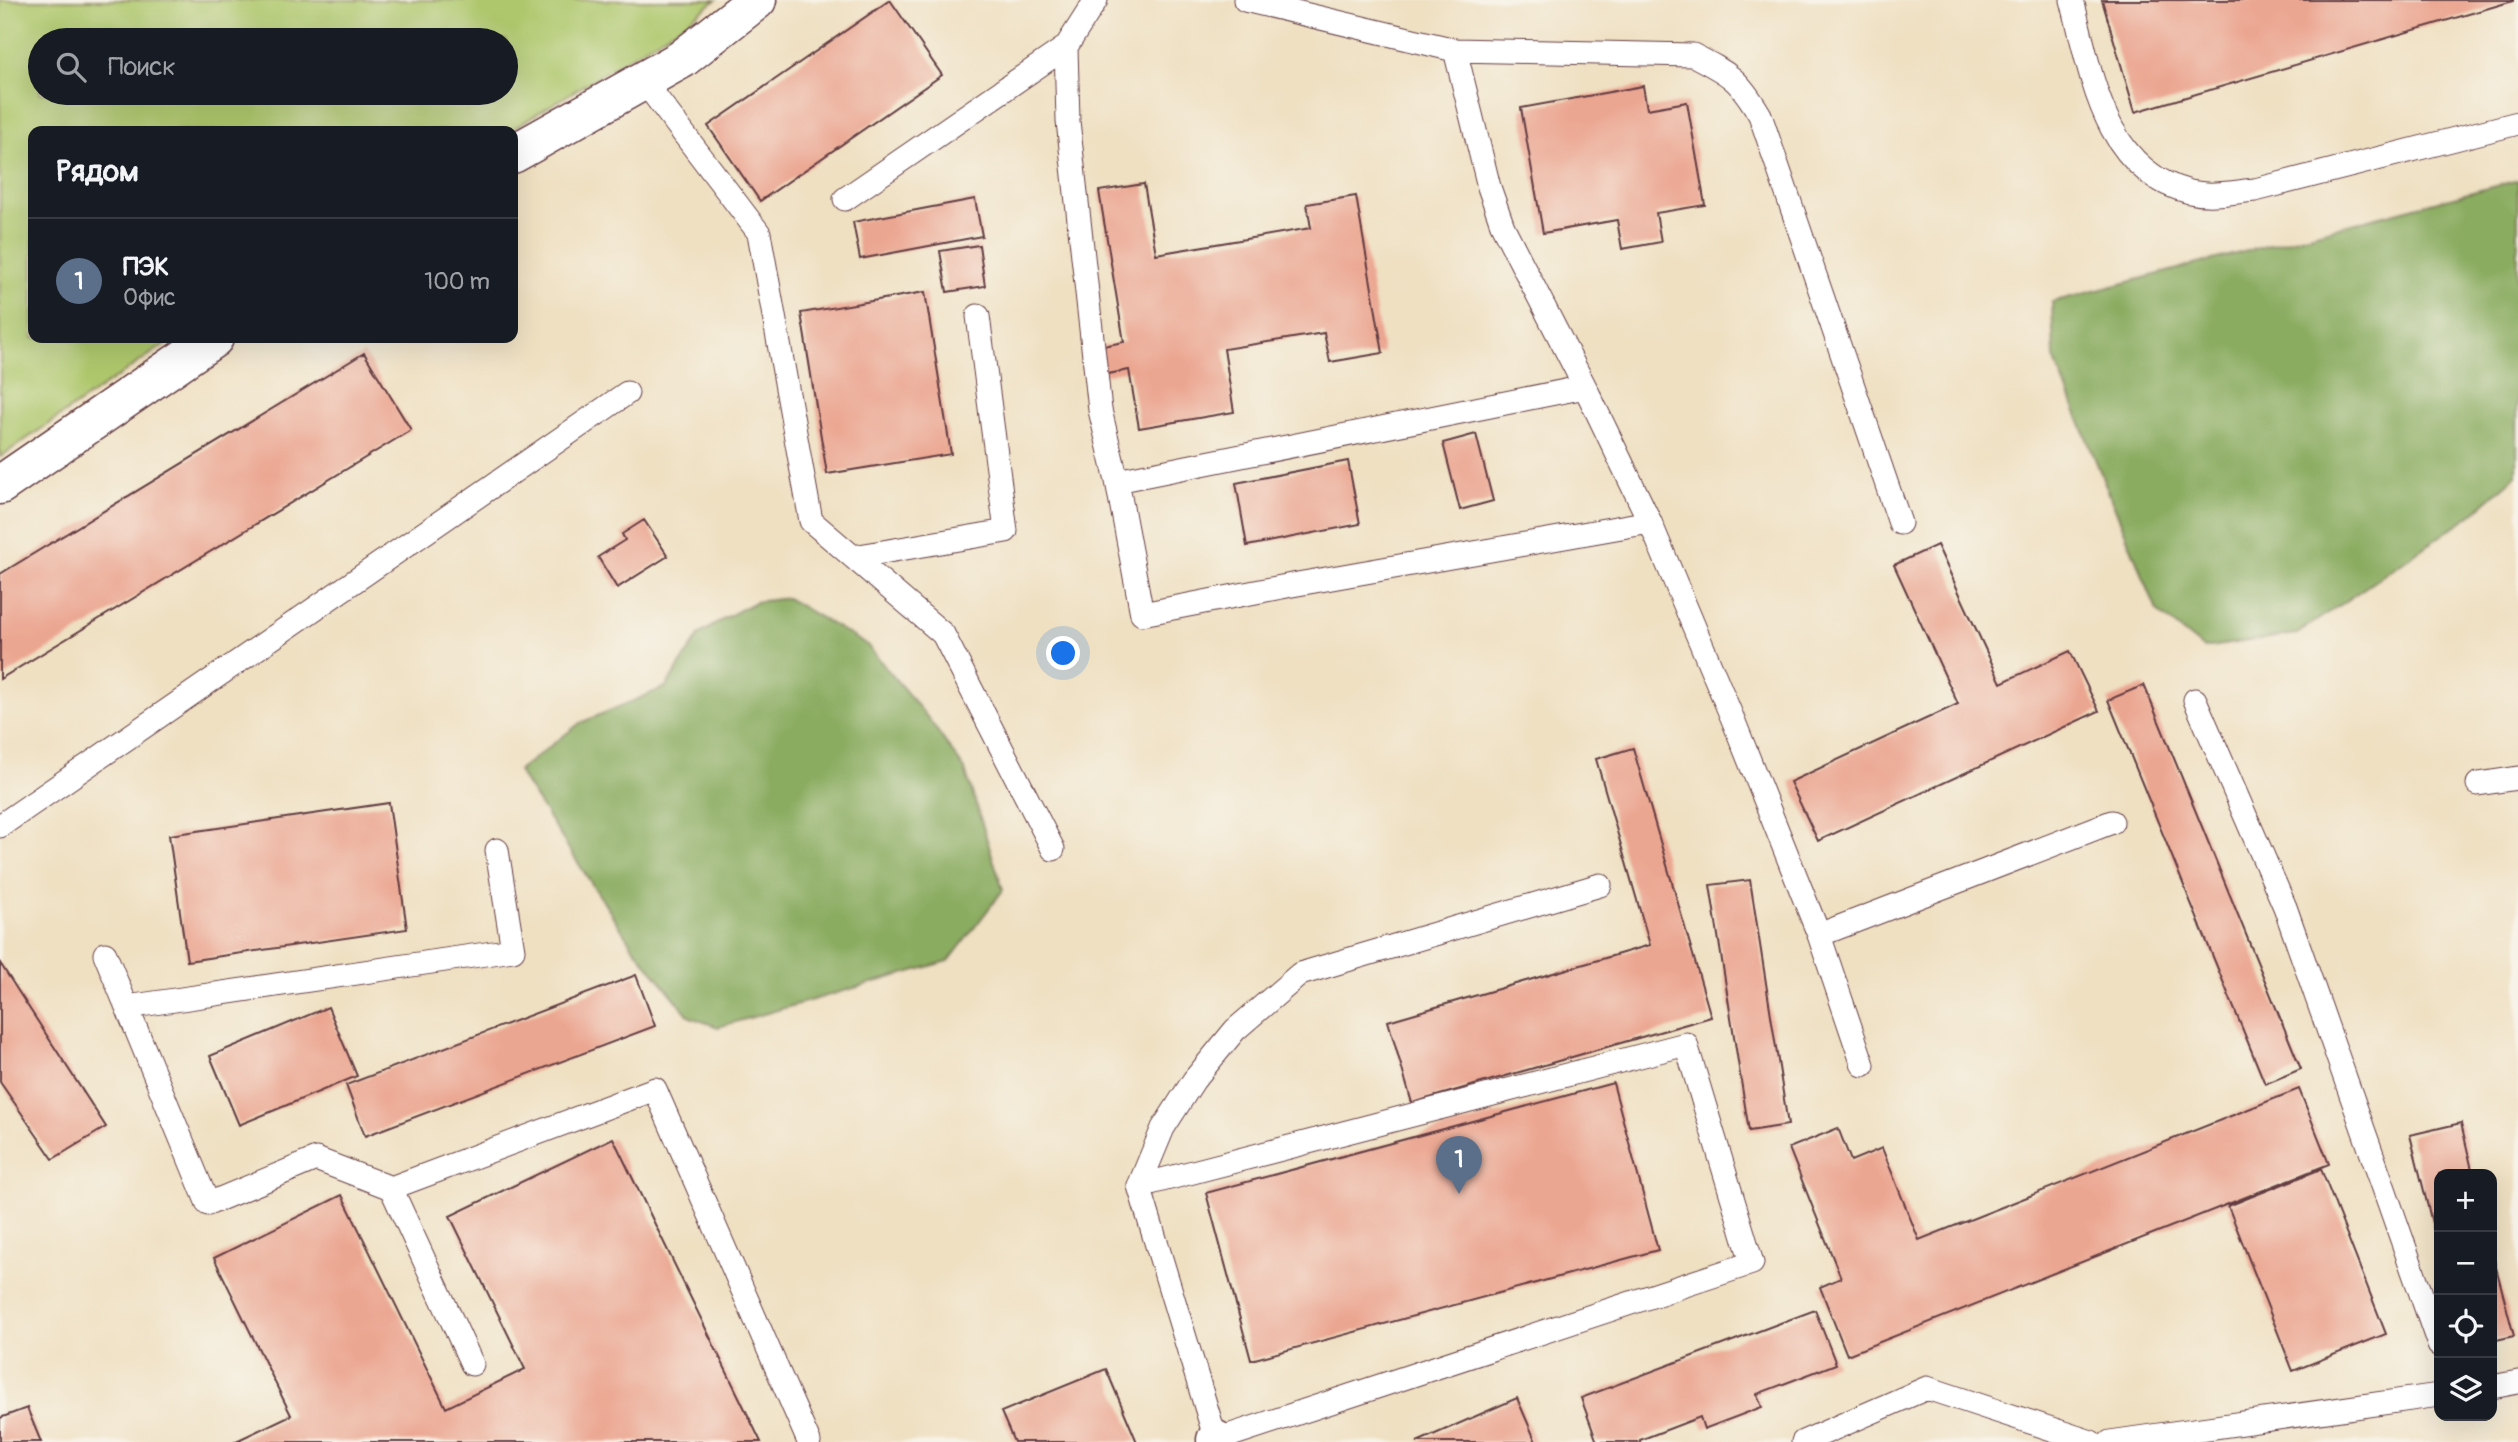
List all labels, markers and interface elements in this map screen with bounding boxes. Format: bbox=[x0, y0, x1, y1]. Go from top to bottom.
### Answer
search box bbox=[28, 28, 518, 105]
icon: search bbox=[52, 48, 90, 86]
text: Поиск bbox=[108, 51, 176, 83]
text: Рядом bbox=[56, 153, 139, 190]
text: ПЭК bbox=[123, 251, 169, 283]
text: 1 bbox=[75, 267, 84, 296]
text: 100 m bbox=[424, 267, 490, 296]
text: Офис bbox=[123, 283, 176, 312]
your location bbox=[1046, 636, 1080, 670]
pin: 1 bbox=[1436, 1136, 1482, 1194]
map controls bbox=[2434, 1169, 2497, 1421]
button: + bbox=[2434, 1169, 2497, 1232]
button: − bbox=[2434, 1232, 2497, 1295]
button: locate bbox=[2434, 1295, 2497, 1358]
button: layers bbox=[2434, 1358, 2497, 1421]

